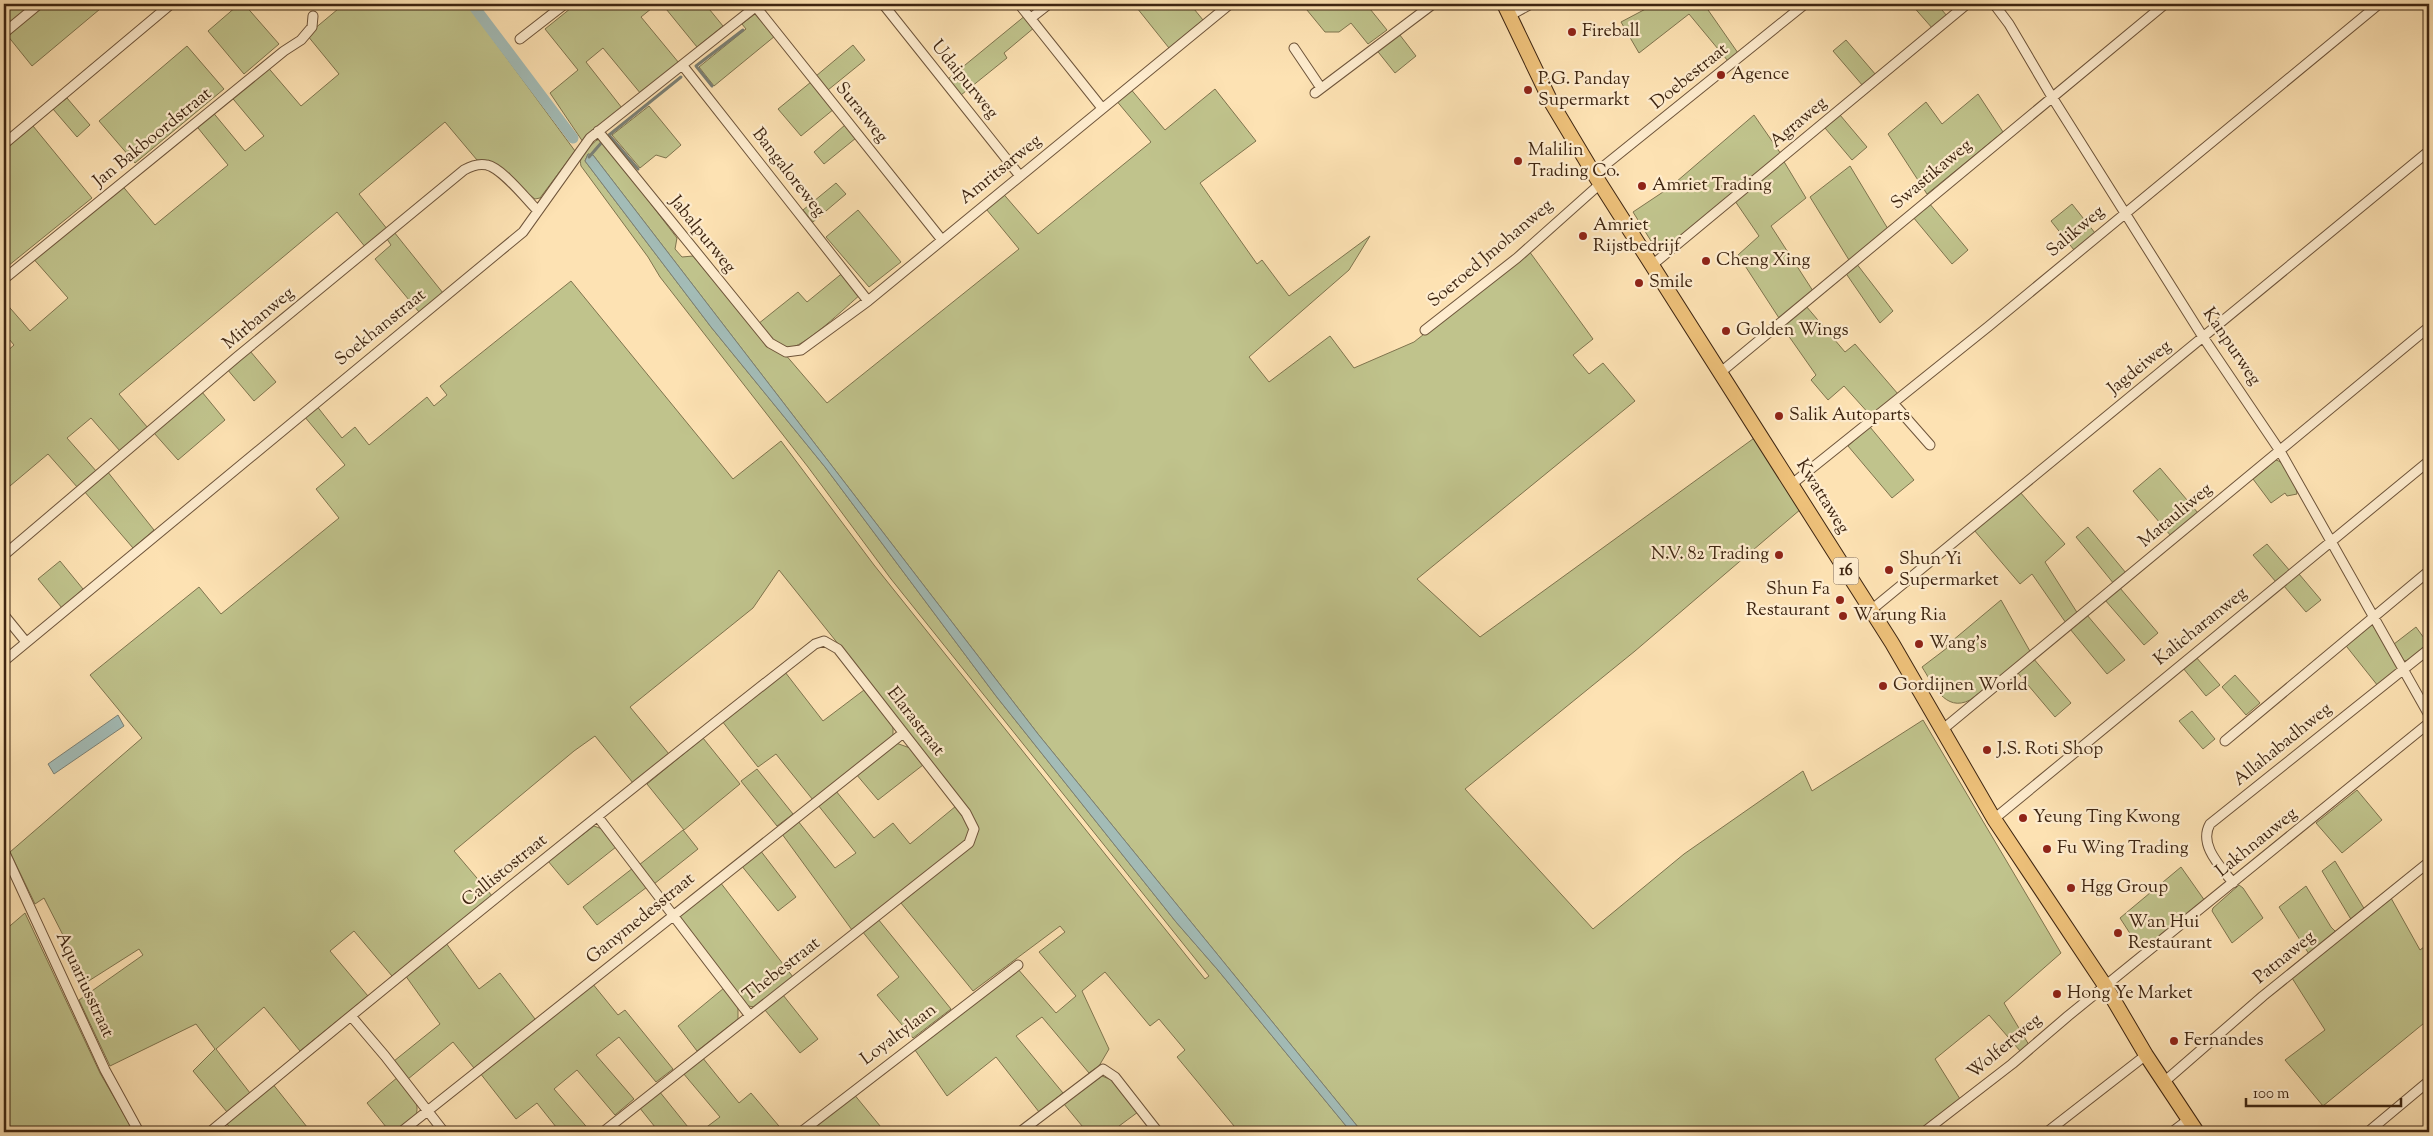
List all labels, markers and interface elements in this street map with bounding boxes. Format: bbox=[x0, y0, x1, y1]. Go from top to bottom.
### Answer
place label: Fireball bbox=[1582, 19, 1640, 45]
marker: Fireball bbox=[1566, 26, 1578, 38]
street label: Udaipurweg bbox=[924, 35, 1004, 125]
street label: Doebestraat bbox=[1646, 38, 1734, 116]
place label: Agence bbox=[1731, 62, 1789, 88]
place label: P.G. Panday Supermarkt bbox=[1538, 67, 1630, 114]
marker: Agence bbox=[1715, 69, 1727, 81]
street label: Suratweg bbox=[828, 77, 894, 149]
street label: Jan Bakboordstraat bbox=[87, 82, 218, 195]
marker: P.G. Panday Supermarkt bbox=[1522, 84, 1534, 96]
street label: Agraweg bbox=[1765, 91, 1834, 155]
street label: Bangaloreweg bbox=[745, 123, 831, 223]
street label: Amritsarweg bbox=[954, 129, 1048, 211]
street label: Swastikaweg bbox=[1886, 133, 1978, 217]
place label: Malilin Trading Co. bbox=[1528, 138, 1620, 185]
marker: Malilin Trading Co. bbox=[1512, 155, 1524, 167]
place label: Amriet Trading bbox=[1652, 173, 1772, 199]
marker: Amriet Trading bbox=[1636, 180, 1648, 192]
street label: Jabalpurweg bbox=[662, 190, 742, 280]
street label: Soeroed Jmohanweg bbox=[1423, 194, 1560, 314]
street label: Salikweg bbox=[2041, 200, 2111, 264]
place label: Amriet Rijstbedrijf bbox=[1593, 213, 1681, 260]
marker: Amriet Rijstbedrijf bbox=[1577, 230, 1589, 242]
place label: Cheng Xing bbox=[1716, 248, 1810, 274]
marker: Cheng Xing bbox=[1700, 255, 1712, 267]
place label: Smile bbox=[1649, 270, 1693, 296]
marker: Smile bbox=[1633, 277, 1645, 289]
street label: Mirbanweg bbox=[218, 281, 301, 357]
street label: Soekhanstraat bbox=[330, 283, 432, 373]
street label: Kanpurweg bbox=[2195, 303, 2267, 391]
place label: Golden Wings bbox=[1736, 318, 1849, 344]
marker: Golden Wings bbox=[1720, 325, 1732, 337]
street label: Jagdeiweg bbox=[2102, 334, 2178, 402]
place label: Salik Autoparts bbox=[1789, 403, 1910, 429]
marker: Salik Autoparts bbox=[1773, 410, 1785, 422]
street label: Kwattaweg bbox=[1789, 454, 1855, 540]
street label: Matauliweg bbox=[2133, 477, 2219, 555]
place label: N.V. 82 Trading bbox=[1651, 542, 1769, 568]
place label: Shun Yi Supermarket bbox=[1899, 547, 1999, 594]
marker: N.V. 82 Trading bbox=[1773, 549, 1785, 561]
road number: 16 bbox=[1834, 558, 1858, 584]
marker: Shun Yi Supermarket bbox=[1883, 564, 1895, 576]
place label: Shun Fa Restaurant bbox=[1746, 577, 1830, 624]
street label: Kalicharanweg bbox=[2149, 581, 2253, 673]
marker: Shun Fa Restaurant bbox=[1834, 594, 1846, 606]
place label: Warung Ria bbox=[1853, 603, 1947, 629]
marker: Warung Ria bbox=[1837, 610, 1849, 622]
place label: Wang's bbox=[1929, 631, 1987, 657]
marker: Wang's bbox=[1913, 638, 1925, 650]
place label: Gordijnen World bbox=[1893, 673, 2028, 699]
marker: Gordijnen World bbox=[1877, 680, 1889, 692]
street label: Elarastraat bbox=[880, 682, 950, 762]
street label: Allahabadhweg bbox=[2228, 697, 2338, 793]
place label: J.S. Roti Shop bbox=[1996, 737, 2103, 763]
marker: J.S. Roti Shop bbox=[1981, 744, 1993, 756]
street label: Lakhnauweg bbox=[2210, 802, 2304, 884]
place label: Yeung Ting Kwong bbox=[2033, 805, 2180, 831]
marker: Yeung Ting Kwong bbox=[2017, 812, 2029, 824]
street label: Callistostraat bbox=[457, 828, 553, 914]
place label: Fu Wing Trading bbox=[2057, 836, 2189, 862]
marker: Fu Wing Trading bbox=[2041, 843, 2053, 855]
street label: Ganymedesstraat bbox=[581, 867, 701, 971]
place label: Hgg Group bbox=[2081, 875, 2168, 901]
marker: Hgg Group bbox=[2065, 882, 2077, 894]
place label: Wan Hui Restaurant bbox=[2128, 910, 2212, 957]
street label: Patnaweg bbox=[2248, 925, 2322, 991]
marker: Wan Hui Restaurant bbox=[2112, 927, 2124, 939]
street label: Aquariusstraat bbox=[48, 928, 120, 1042]
street label: Thebestraat bbox=[738, 931, 826, 1009]
place label: Hong Ye Market bbox=[2067, 981, 2193, 1007]
marker: Hong Ye Market bbox=[2051, 988, 2063, 1000]
street label: Loyaltylaan bbox=[855, 997, 943, 1072]
street label: Wolfertweg bbox=[1962, 1008, 2048, 1086]
place label: Fernandes bbox=[2184, 1028, 2264, 1054]
marker: Fernandes bbox=[2168, 1035, 2180, 1047]
scale bar bbox=[2246, 1076, 2400, 1108]
text: 100 m bbox=[2253, 1084, 2290, 1105]

